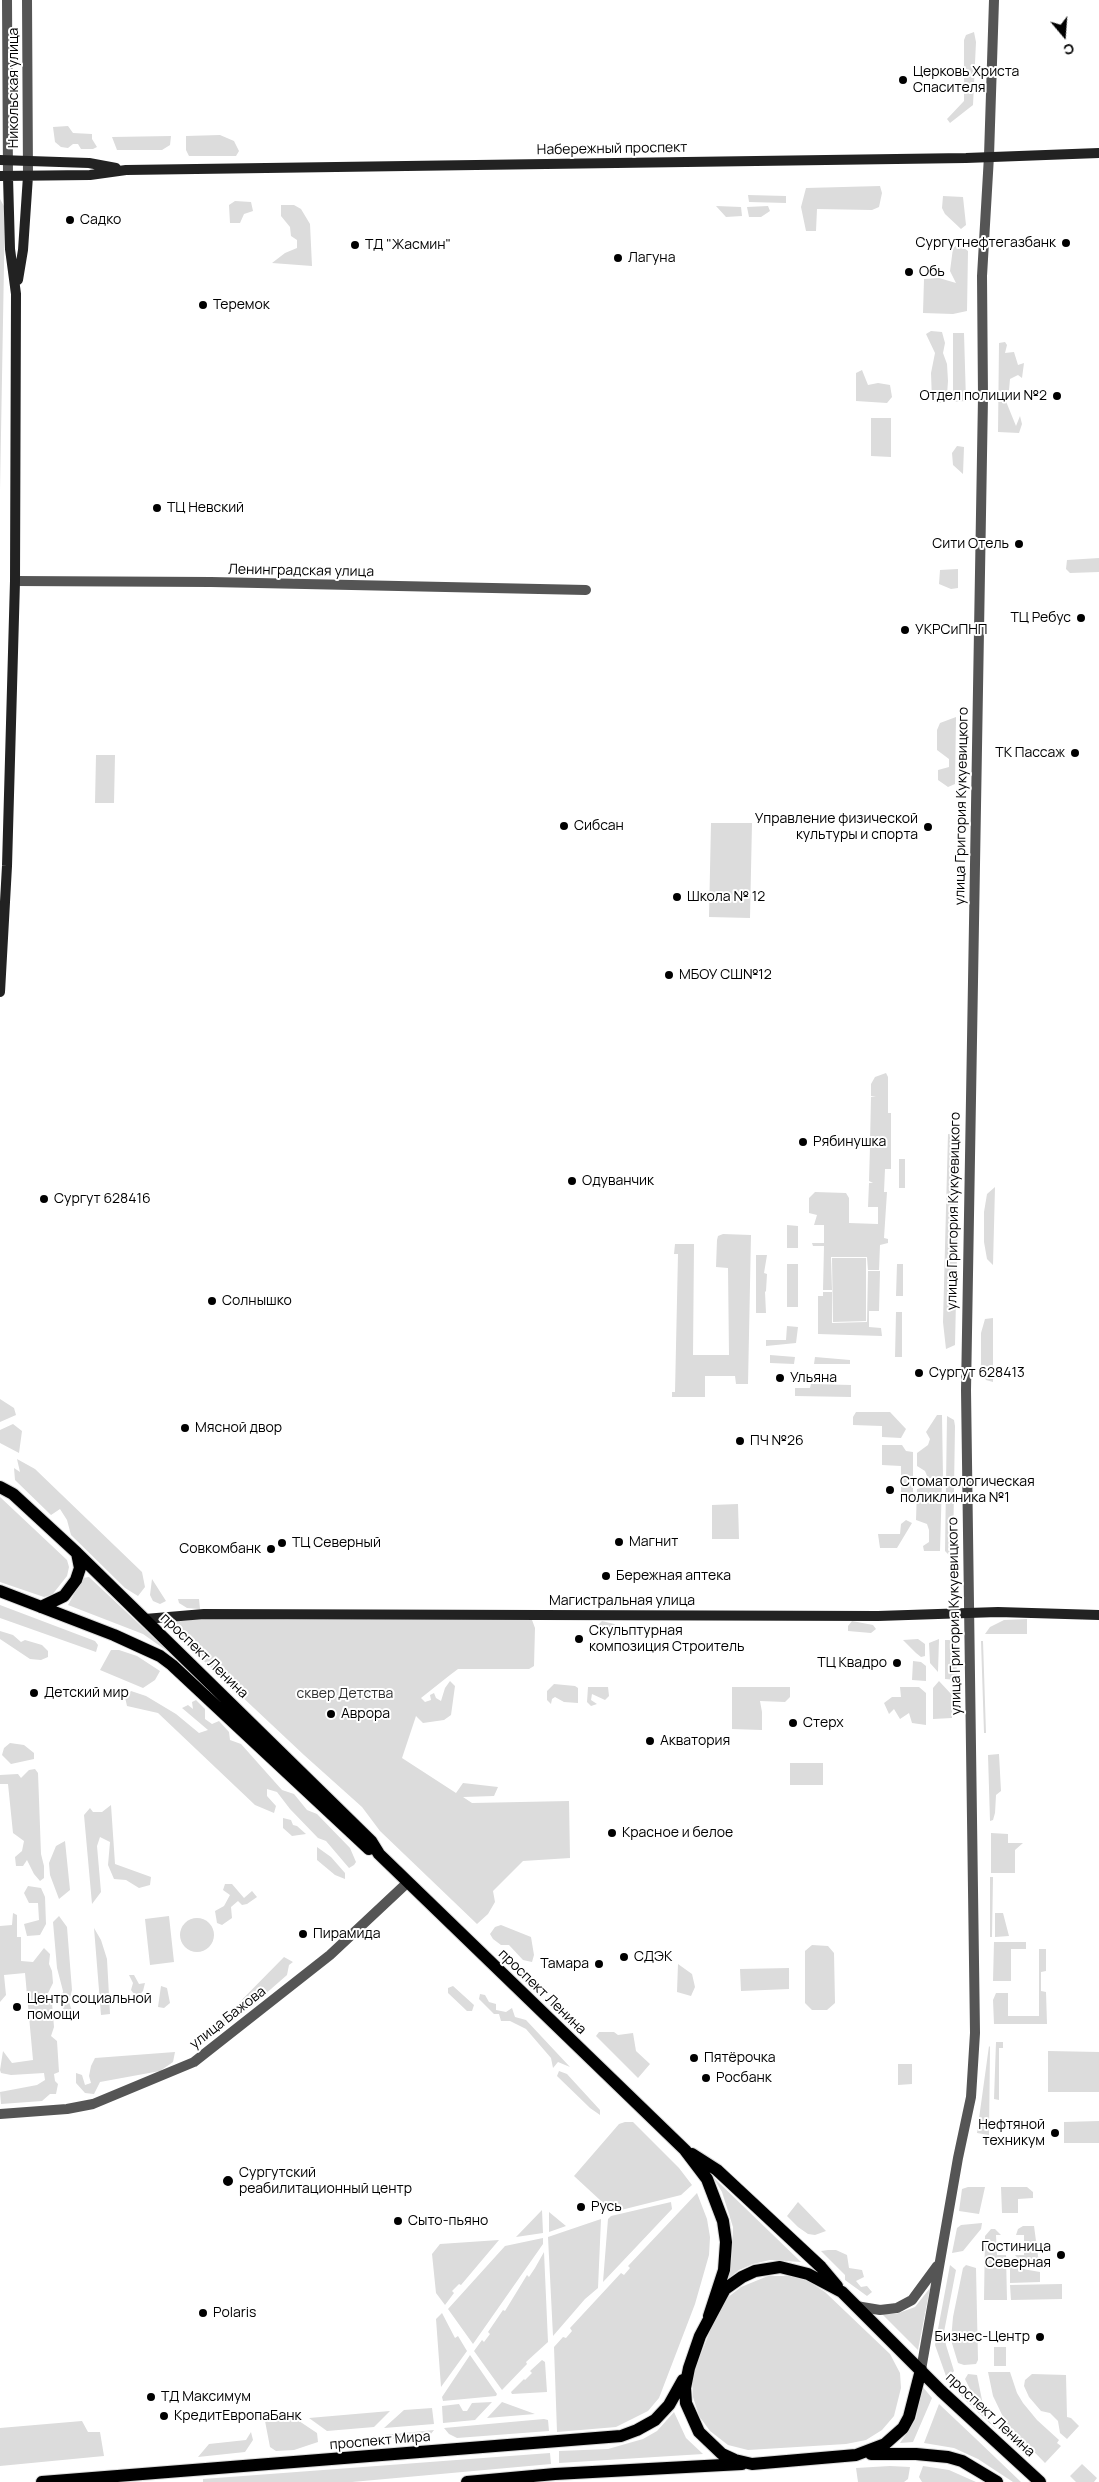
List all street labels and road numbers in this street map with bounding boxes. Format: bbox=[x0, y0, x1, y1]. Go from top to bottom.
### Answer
street label: Никольская улица bbox=[6, 28, 22, 148]
street label: Набережный проспект bbox=[537, 139, 687, 159]
street label: Ленинградская улица bbox=[228, 561, 374, 581]
street label: улица Григория Кукуевицкого bbox=[952, 707, 972, 905]
street label: улица Григория Кукуевицкого bbox=[944, 1112, 964, 1310]
street label: улица Григория Кукуевицкого bbox=[945, 1517, 965, 1715]
street label: Магистральная улица bbox=[549, 1593, 695, 1609]
street label: проспект Ленина bbox=[157, 1610, 251, 1702]
street label: проспект Ленина bbox=[495, 1946, 589, 2038]
street label: улица Бажова bbox=[187, 1983, 269, 2053]
street label: проспект Ленина bbox=[942, 2369, 1038, 2461]
street label: проспект Мира bbox=[329, 2428, 431, 2454]

